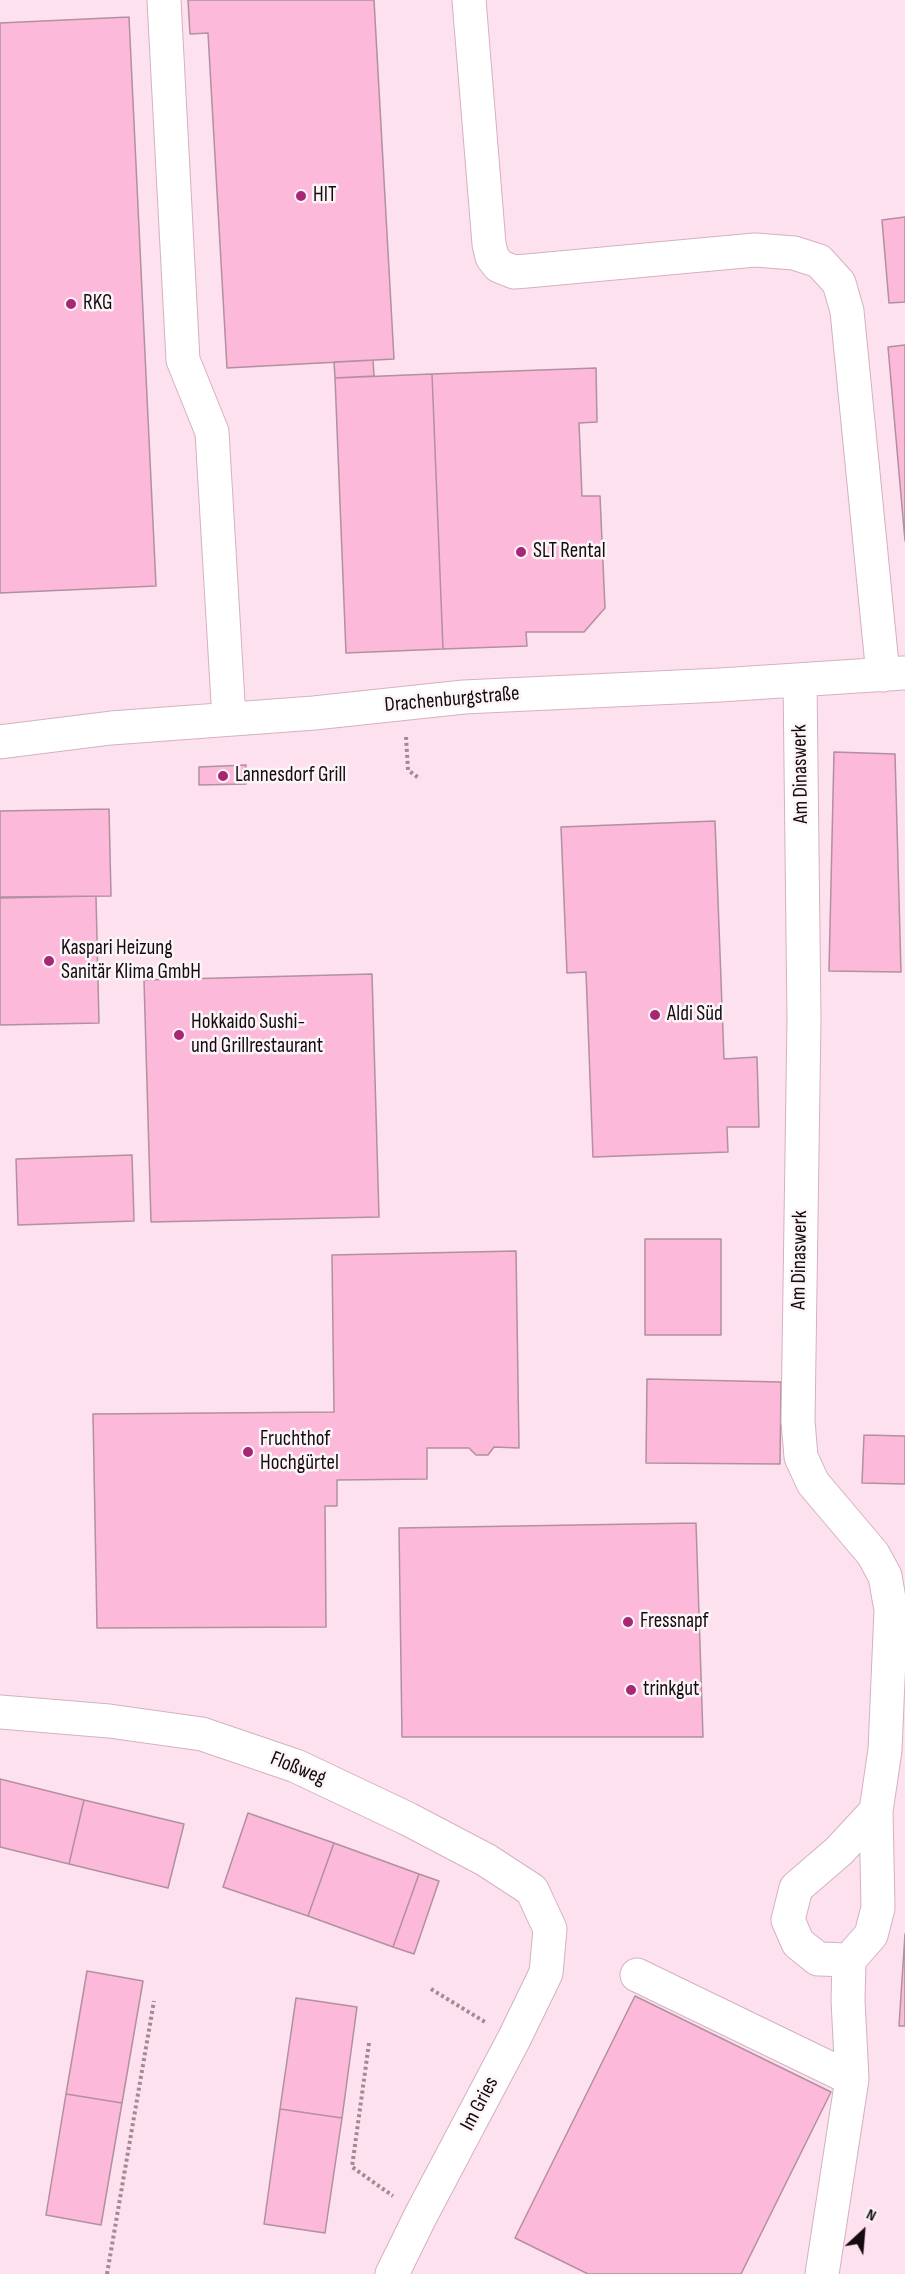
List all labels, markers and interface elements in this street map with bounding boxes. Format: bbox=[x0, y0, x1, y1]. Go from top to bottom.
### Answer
place label: HIT bbox=[313, 183, 336, 209]
marker: HIT bbox=[294, 189, 308, 203]
place label: RKG bbox=[83, 291, 112, 317]
marker: RKG bbox=[64, 297, 78, 311]
place label: SLT Rental bbox=[533, 539, 606, 565]
marker: SLT Rental bbox=[514, 545, 528, 559]
street label: Drachenburgstraße bbox=[384, 682, 520, 718]
street label: Am Dinaswerk bbox=[788, 724, 814, 824]
place label: Lannesdorf Grill bbox=[235, 763, 346, 789]
marker: Lannesdorf Grill bbox=[216, 769, 230, 783]
place label: Kaspari Heizung Sanitär Klima GmbH bbox=[61, 936, 201, 986]
marker: Kaspari Heizung Sanitär Klima GmbH bbox=[42, 954, 56, 968]
place label: Aldi Süd bbox=[667, 1002, 723, 1028]
marker: Aldi Süd bbox=[648, 1008, 662, 1022]
place label: Hokkaido Sushi- und Grillrestaurant bbox=[191, 1010, 323, 1060]
marker: Hokkaido Sushi- und Grillrestaurant bbox=[172, 1028, 186, 1042]
street label: Am Dinaswerk bbox=[787, 1210, 813, 1310]
place label: Fruchthof Hochgürtel bbox=[260, 1427, 339, 1477]
marker: Fruchthof Hochgürtel bbox=[241, 1445, 255, 1459]
place label: Fressnapf bbox=[640, 1609, 709, 1635]
marker: Fressnapf bbox=[621, 1615, 635, 1629]
place label: trinkgut bbox=[643, 1677, 699, 1703]
marker: trinkgut bbox=[624, 1683, 638, 1697]
street label: Floßweg bbox=[266, 1746, 330, 1792]
street label: Im Gries bbox=[455, 2073, 505, 2135]
north arrow bbox=[833, 2202, 893, 2262]
text: N bbox=[863, 2205, 879, 2226]

